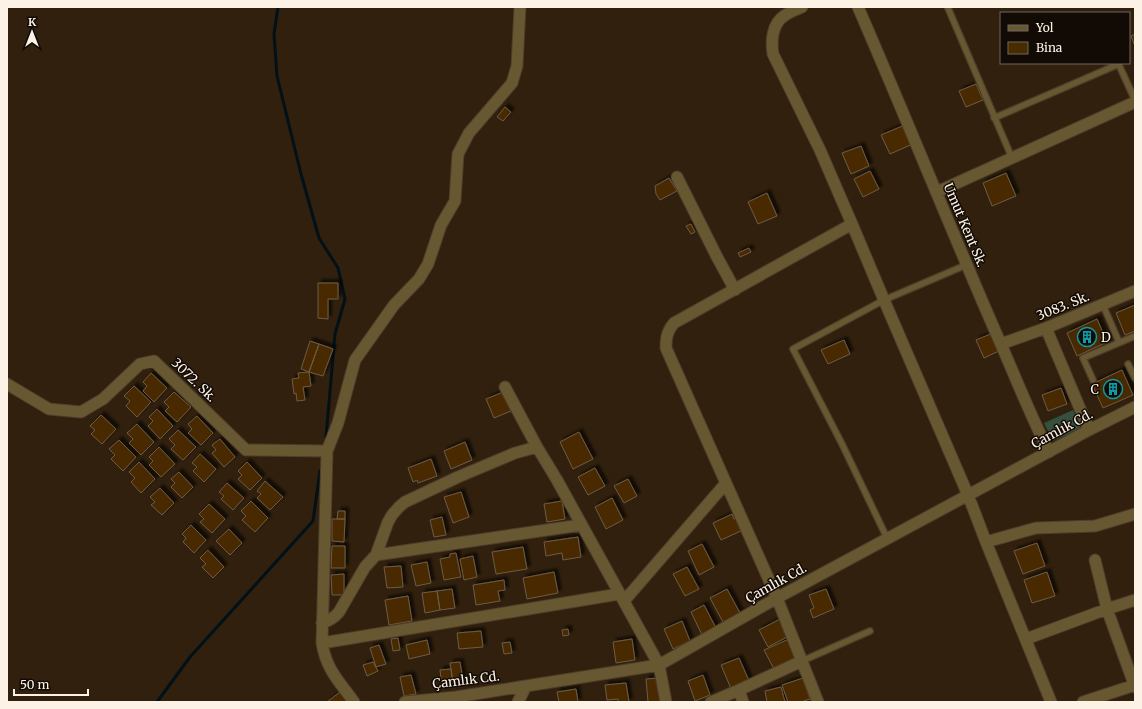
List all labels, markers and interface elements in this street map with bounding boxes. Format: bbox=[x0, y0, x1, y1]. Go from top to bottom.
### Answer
north arrow bbox=[12, 12, 52, 52]
legend bbox=[1000, 12, 1130, 64]
text: K bbox=[28, 15, 37, 29]
text: Yol bbox=[1035, 20, 1054, 35]
text: Bina bbox=[1036, 40, 1063, 55]
street label: Umut Kent Sk. bbox=[940, 180, 990, 270]
street label: 3083. Sk. bbox=[1034, 288, 1092, 324]
building icon: D bbox=[1076, 326, 1098, 348]
place label: D bbox=[1101, 329, 1111, 346]
street label: 3072. Sk. bbox=[168, 355, 220, 405]
building icon: C bbox=[1102, 378, 1124, 400]
place label: C bbox=[1090, 381, 1099, 398]
street label: Çamlık Cd. bbox=[1028, 406, 1096, 452]
street label: Çamlık Cd. bbox=[742, 559, 810, 607]
street label: Çamlık Cd. bbox=[432, 667, 500, 693]
scale bar bbox=[14, 671, 88, 697]
text: 50 m bbox=[20, 677, 49, 692]

